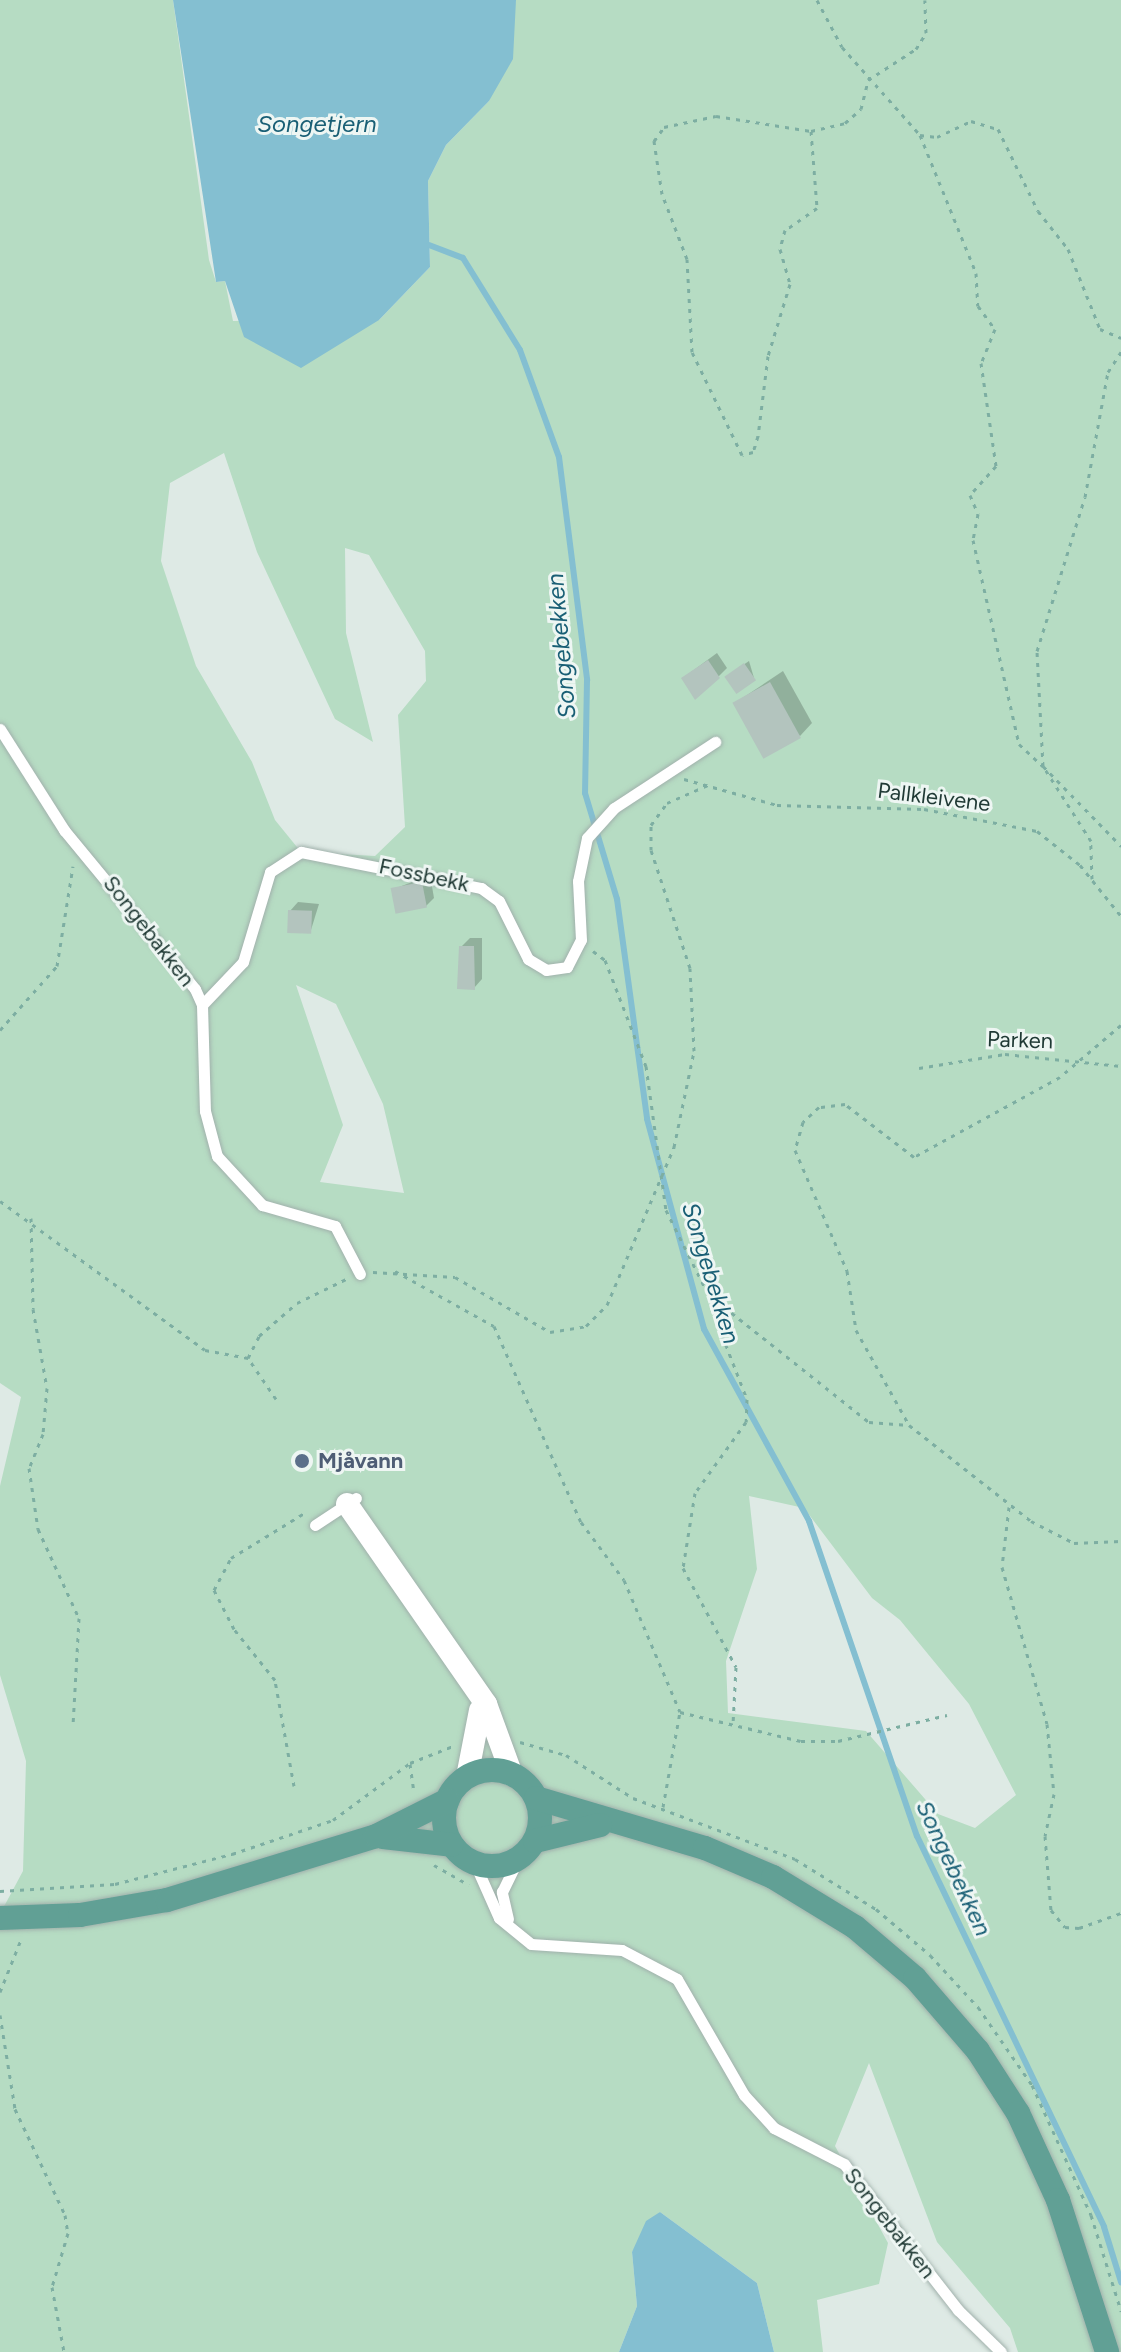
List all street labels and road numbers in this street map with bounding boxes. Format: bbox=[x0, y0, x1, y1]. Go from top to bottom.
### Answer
street label: Pallkleivene bbox=[876, 777, 992, 817]
street label: Fossbekk bbox=[377, 853, 471, 897]
street label: Songebakken bbox=[98, 870, 200, 992]
street label: Parken bbox=[987, 1026, 1053, 1054]
street label: Songebakken bbox=[839, 2162, 941, 2284]

